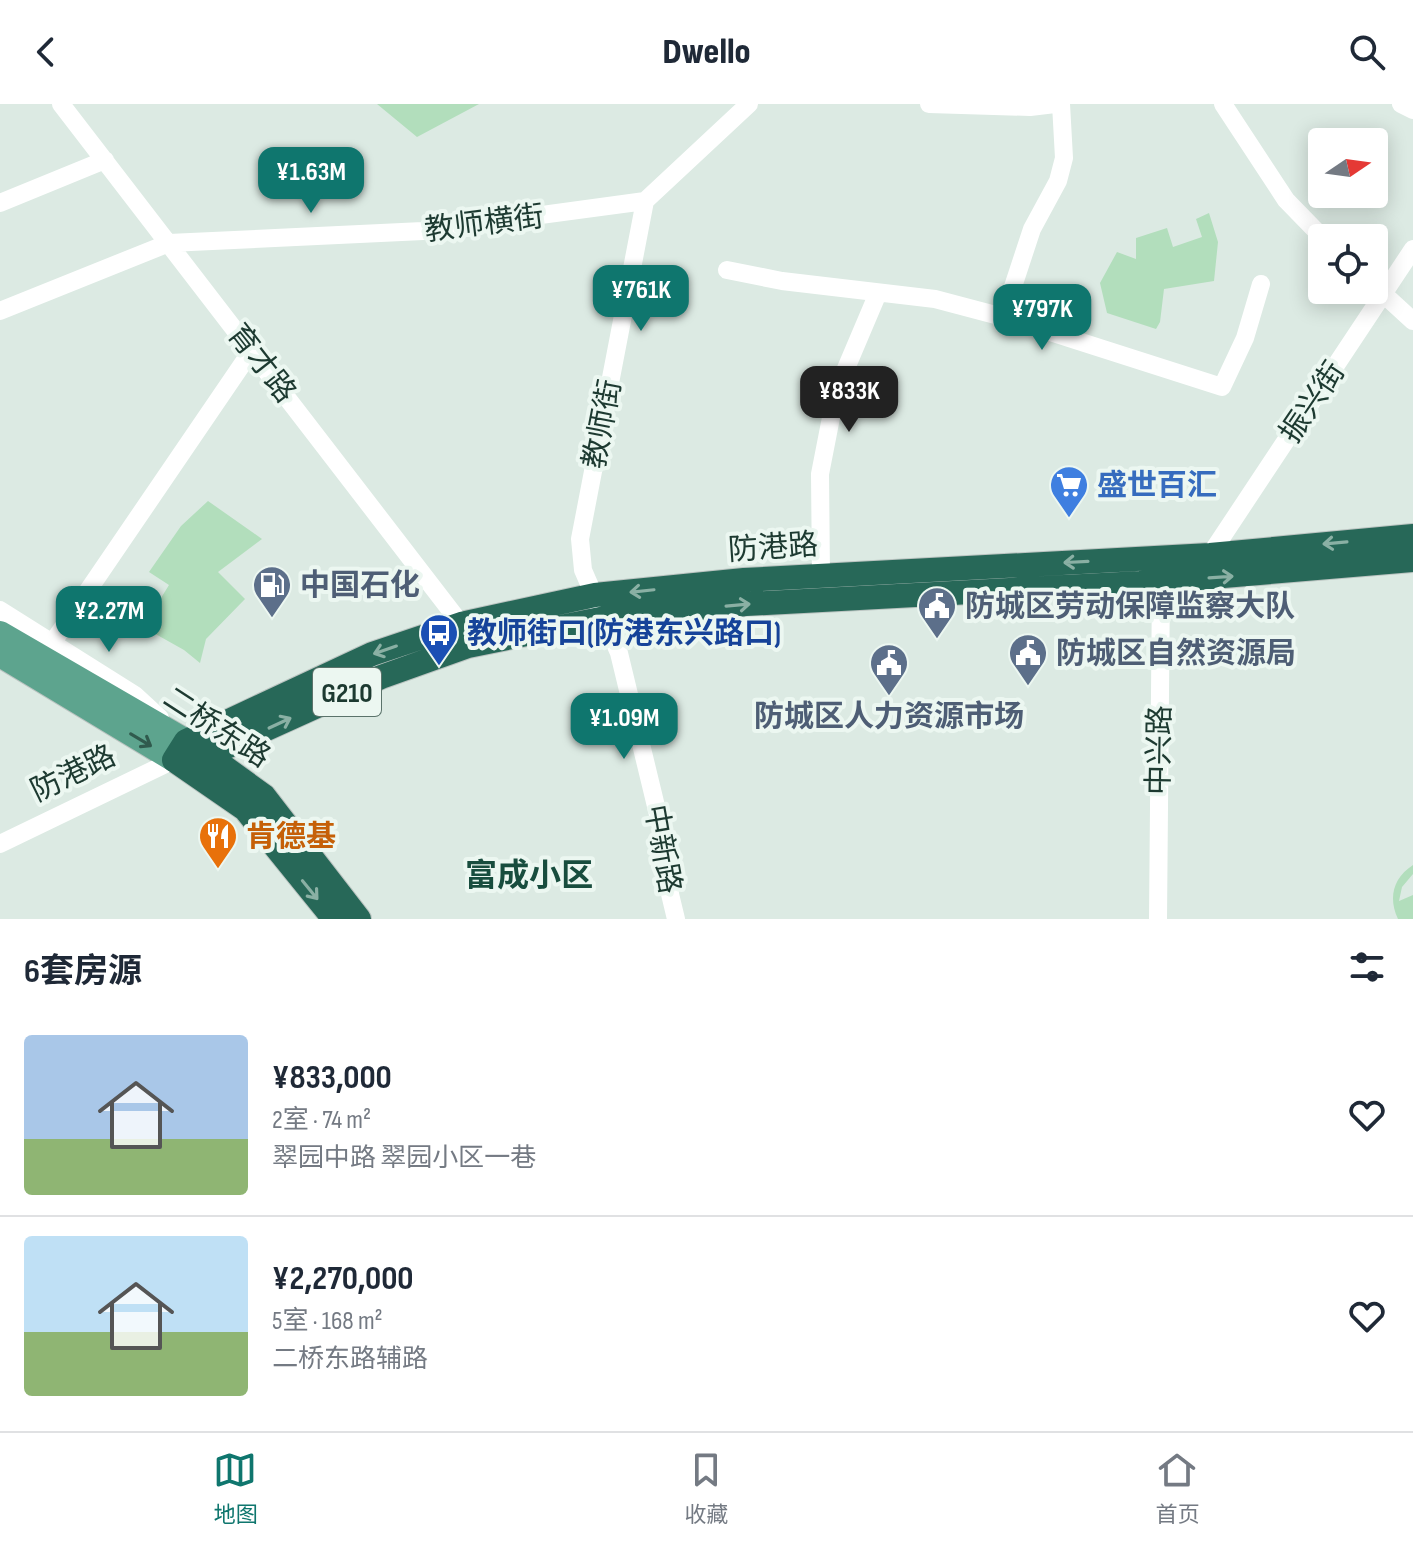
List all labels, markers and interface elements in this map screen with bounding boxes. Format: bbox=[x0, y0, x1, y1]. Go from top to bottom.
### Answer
icon: back bbox=[24, 30, 68, 74]
icon: search bbox=[1345, 30, 1389, 74]
text: Dwello bbox=[662, 31, 751, 74]
north arrow bbox=[1308, 128, 1388, 208]
map controls bbox=[1308, 128, 1388, 304]
pin: ¥1.63M bbox=[246, 147, 376, 215]
text: ¥1.63M bbox=[276, 157, 346, 188]
street label: 教师横街 bbox=[422, 199, 546, 249]
button: locate bbox=[1308, 224, 1388, 304]
pin: ¥761K bbox=[585, 265, 697, 333]
text: ¥761K bbox=[611, 275, 671, 306]
pin: ¥797K bbox=[986, 284, 1098, 352]
text: ¥797K bbox=[1011, 294, 1073, 325]
street label: 育才路 bbox=[219, 317, 303, 410]
street label: 振兴街 bbox=[1273, 355, 1353, 450]
pin: ¥833K bbox=[793, 366, 905, 434]
text: ¥833K bbox=[818, 376, 880, 407]
street label: 教师街 bbox=[577, 377, 629, 472]
supermarket icon: 盛世百汇 bbox=[1048, 464, 1090, 519]
place label: 盛世百汇 bbox=[1097, 468, 1217, 504]
street label: 防港路 bbox=[727, 527, 819, 569]
one-way arrow bbox=[1322, 536, 1349, 551]
one-way arrow bbox=[1063, 555, 1090, 570]
fuel station icon: 中国石化 bbox=[251, 564, 293, 619]
place label: 中国石化 bbox=[300, 568, 420, 604]
one-way arrow bbox=[1207, 569, 1234, 584]
one-way arrow bbox=[629, 583, 656, 598]
public building icon: 防城区劳动保障监察大队 bbox=[916, 585, 958, 640]
pin: ¥2.27M bbox=[44, 586, 174, 654]
place label: 防城区劳动保障监察大队 bbox=[965, 589, 1295, 625]
text: ¥2.27M bbox=[74, 596, 144, 627]
one-way arrow bbox=[724, 597, 751, 612]
bus stop icon: 教师街口(防港东兴路口) bbox=[418, 612, 460, 667]
place label: 教师街口(防港东兴路口) bbox=[467, 616, 781, 652]
public building icon: 防城区自然资源局 bbox=[1007, 632, 1049, 687]
place label: 防城区自然资源局 bbox=[1056, 636, 1296, 672]
public building icon: 防城区人力资源市场 bbox=[868, 642, 910, 697]
one-way arrow bbox=[372, 643, 397, 658]
road number: G210 bbox=[313, 668, 381, 716]
street label: 二桥东路 bbox=[156, 680, 277, 776]
pin: ¥1.09M bbox=[559, 693, 689, 761]
place label: 防城区人力资源市场 bbox=[754, 699, 1024, 735]
text: ¥1.09M bbox=[589, 703, 659, 734]
street label: 中兴路 bbox=[1141, 705, 1179, 795]
one-way arrow bbox=[267, 714, 291, 729]
one-way arrow bbox=[129, 732, 152, 748]
street label: 防港路 bbox=[25, 738, 122, 810]
street label: 中新路 bbox=[636, 802, 688, 897]
restaurant icon: 肯德基 bbox=[197, 815, 239, 870]
place label: 肯德基 bbox=[246, 819, 336, 855]
district label: 富成小区 bbox=[465, 857, 593, 896]
one-way arrow bbox=[301, 879, 319, 900]
icon: filters bbox=[1345, 945, 1389, 989]
text: 6套房源 bbox=[24, 951, 142, 992]
text: ¥833,000 bbox=[272, 1057, 392, 1098]
icon: home bbox=[88, 1067, 184, 1163]
icon: heart bbox=[1345, 1093, 1389, 1137]
text: 2室 · 74 m² bbox=[272, 1105, 371, 1136]
text: 翠园中路 翠园小区一巷 bbox=[272, 1143, 536, 1174]
text: ¥2,270,000 bbox=[272, 1258, 414, 1299]
icon: home bbox=[88, 1268, 184, 1364]
icon: heart bbox=[1345, 1294, 1389, 1338]
text: 5室 · 168 m² bbox=[272, 1306, 383, 1337]
text: 二桥东路辅路 bbox=[272, 1344, 428, 1375]
tab: 地图 bbox=[213, 1448, 258, 1529]
tab: 收藏 bbox=[684, 1448, 729, 1529]
tab: 首页 bbox=[1155, 1448, 1200, 1529]

